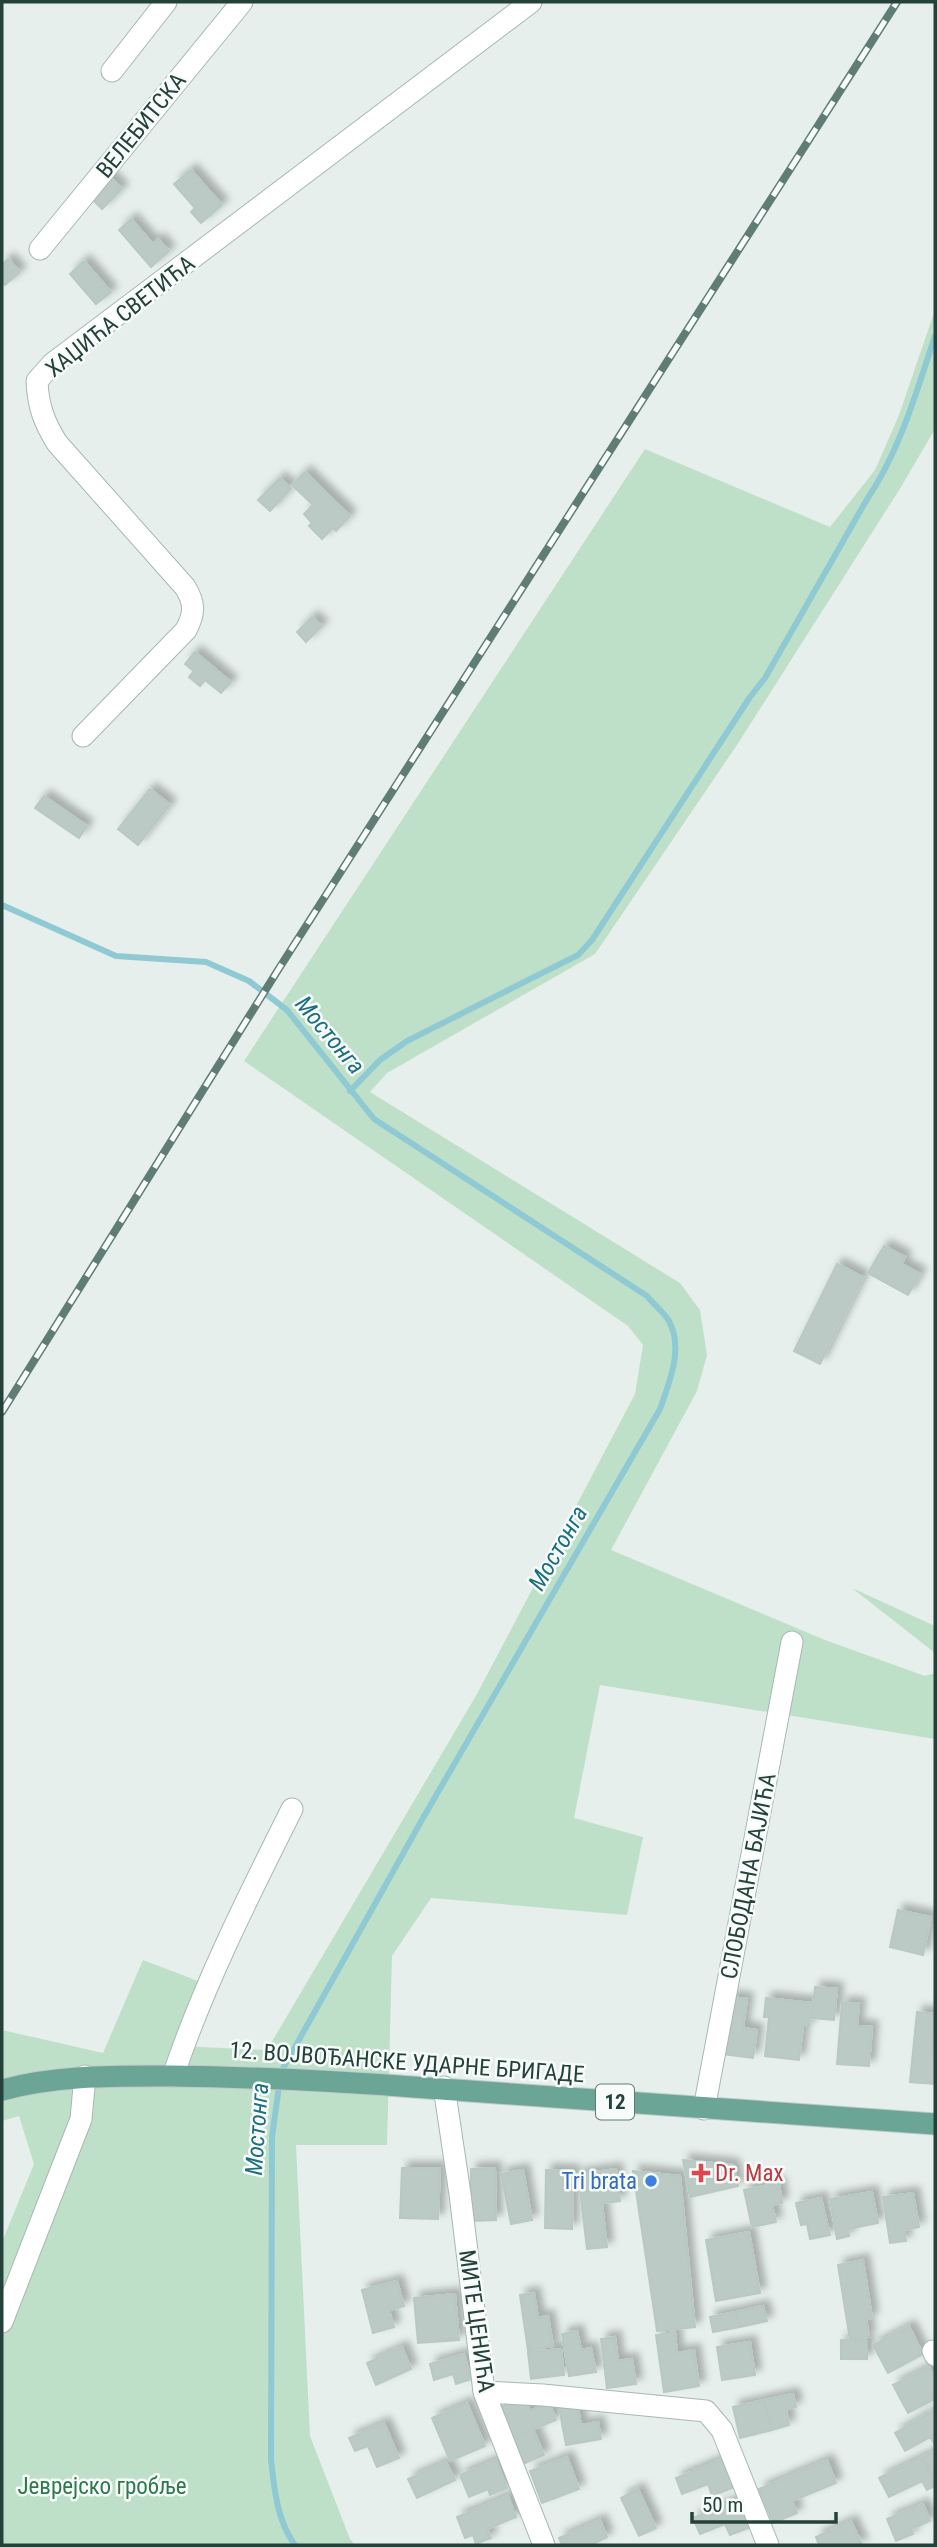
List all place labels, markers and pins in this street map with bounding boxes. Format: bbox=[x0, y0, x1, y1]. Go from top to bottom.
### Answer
place label: Dr. Max bbox=[715, 2160, 784, 2187]
marker: Dr. Max bbox=[693, 2165, 709, 2181]
place label: Tri brata bbox=[562, 2168, 637, 2195]
marker: Tri brata bbox=[643, 2173, 659, 2189]

